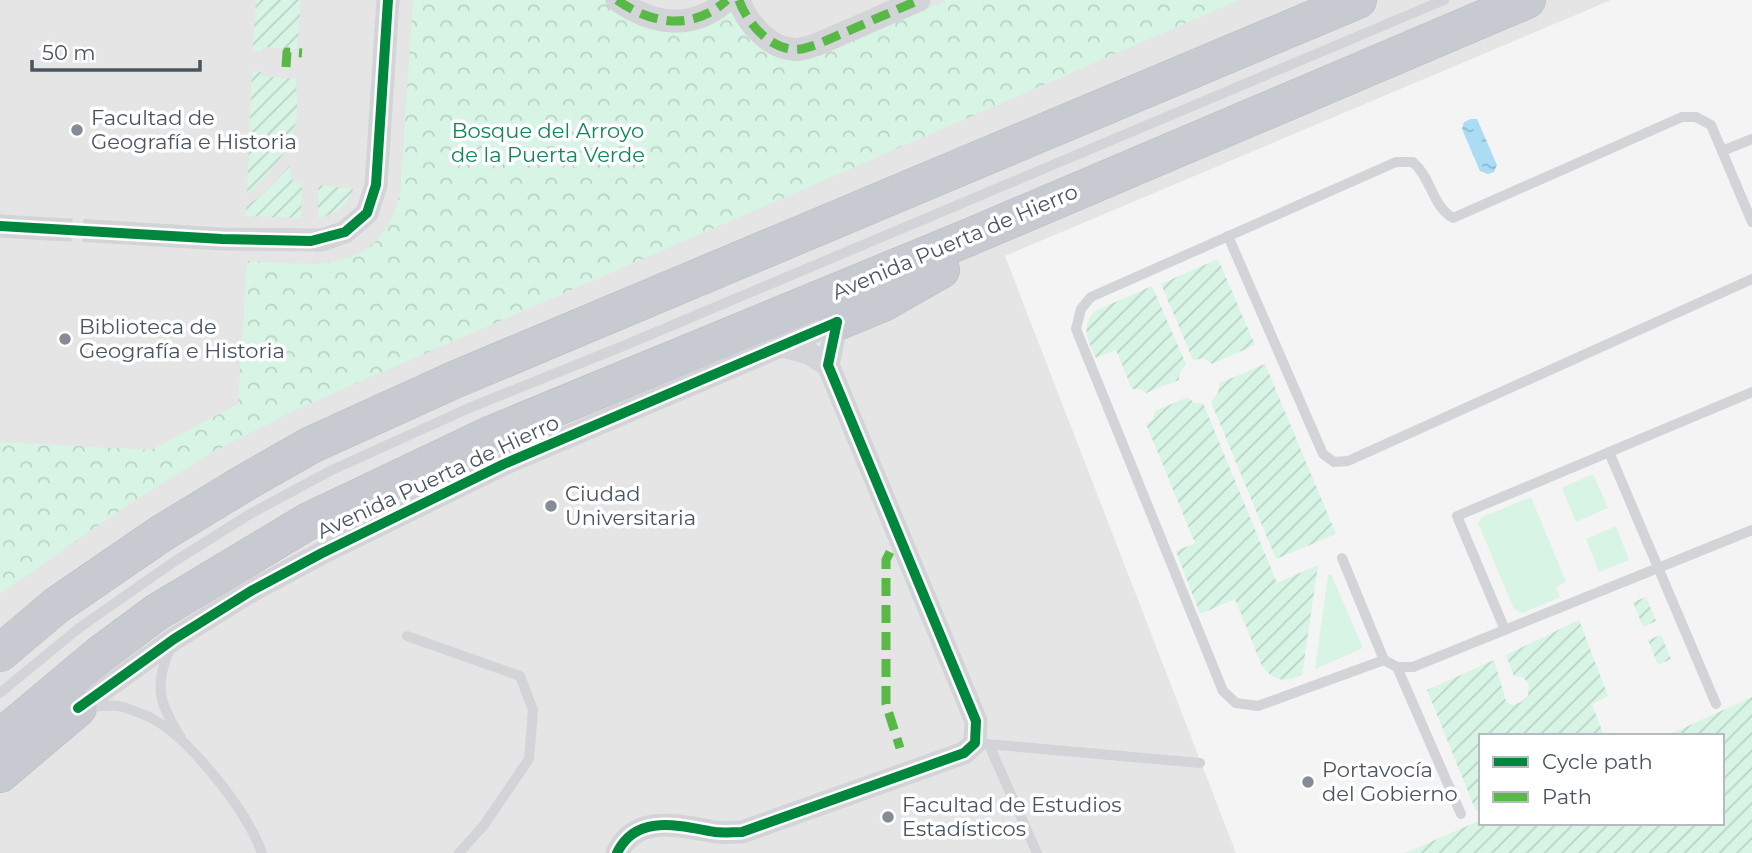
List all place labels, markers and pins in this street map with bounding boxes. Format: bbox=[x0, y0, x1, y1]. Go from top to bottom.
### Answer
place label: Facultad de Geografía e Historia bbox=[91, 105, 297, 154]
marker: Facultad de Geografía e Historia bbox=[69, 122, 85, 138]
place label: Biblioteca de Geografía e Historia bbox=[79, 314, 285, 363]
marker: Biblioteca de Geografía e Historia bbox=[57, 331, 73, 347]
place label: Ciudad Universitaria bbox=[565, 481, 696, 530]
marker: Ciudad Universitaria bbox=[543, 498, 559, 514]
place label: Portavocía del Gobierno bbox=[1322, 757, 1458, 806]
marker: Portavocía del Gobierno bbox=[1300, 774, 1316, 790]
place label: Facultad de Estudios Estadísticos bbox=[902, 792, 1121, 841]
marker: Facultad de Estudios Estadísticos bbox=[880, 809, 896, 825]

